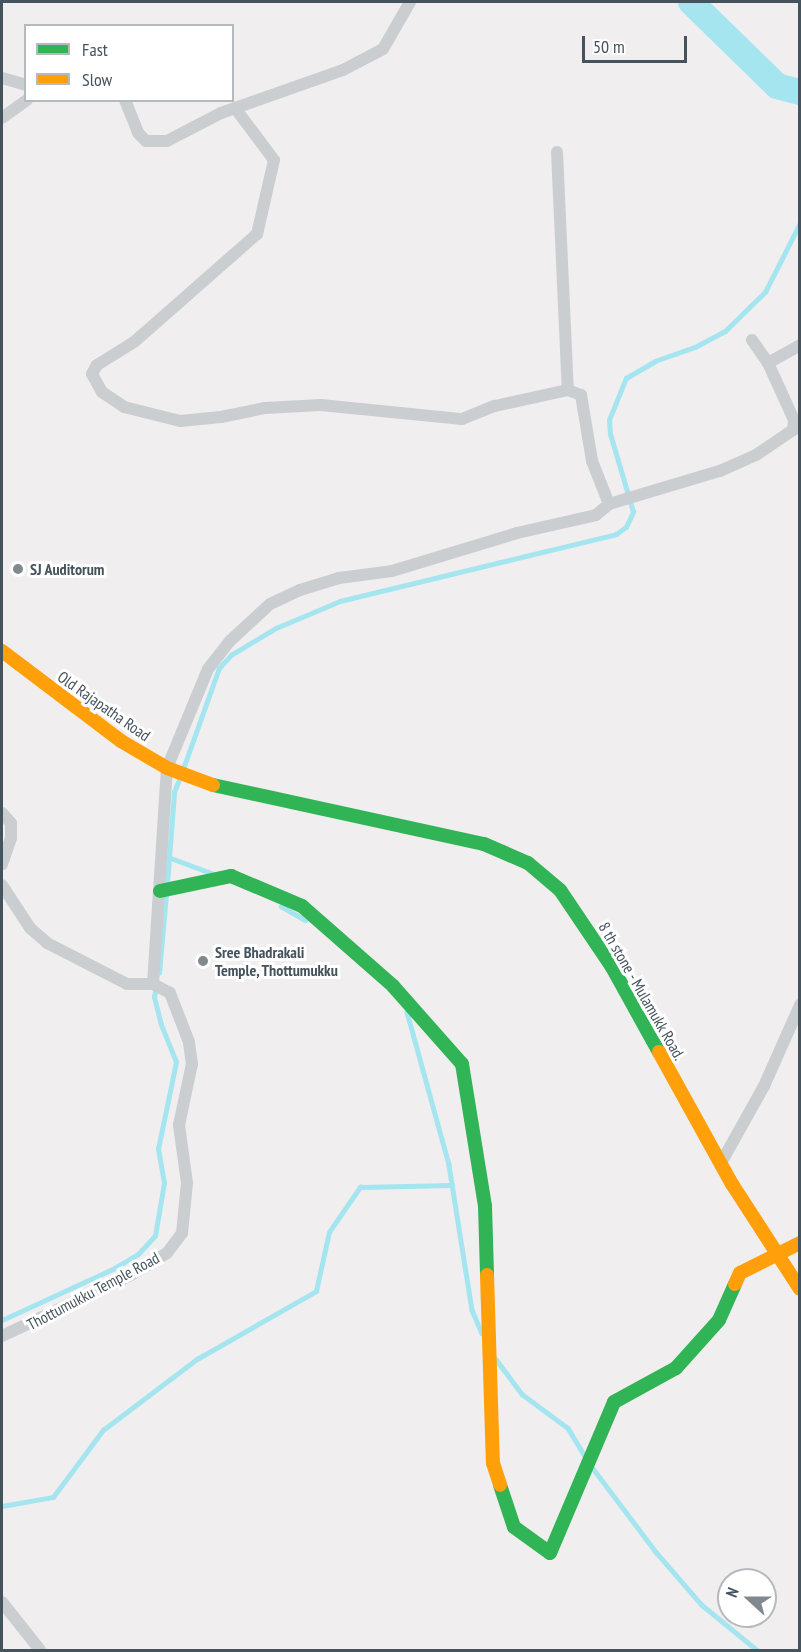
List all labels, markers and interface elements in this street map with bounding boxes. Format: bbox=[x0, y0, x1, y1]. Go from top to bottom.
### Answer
legend bbox=[24, 24, 234, 102]
scale bar bbox=[585, 24, 690, 62]
text: 50 m bbox=[593, 35, 625, 58]
text: Fast bbox=[82, 38, 108, 61]
text: Slow bbox=[82, 68, 112, 91]
place label: SJ Auditorum bbox=[30, 559, 105, 579]
marker: SJ Auditorum bbox=[11, 562, 25, 576]
street label: Old Rajapatha Road bbox=[54, 667, 154, 745]
street label: 8 th stone - Mulamukk Road. bbox=[594, 918, 690, 1064]
place label: Sree Bhadrakali Temple, Thottumukku bbox=[215, 942, 339, 980]
marker: Sree Bhadrakali Temple, Thottumukku bbox=[196, 954, 210, 968]
street label: Thottumukku Temple Road bbox=[23, 1248, 163, 1334]
north arrow bbox=[717, 1568, 777, 1628]
text: N bbox=[721, 1585, 743, 1600]

